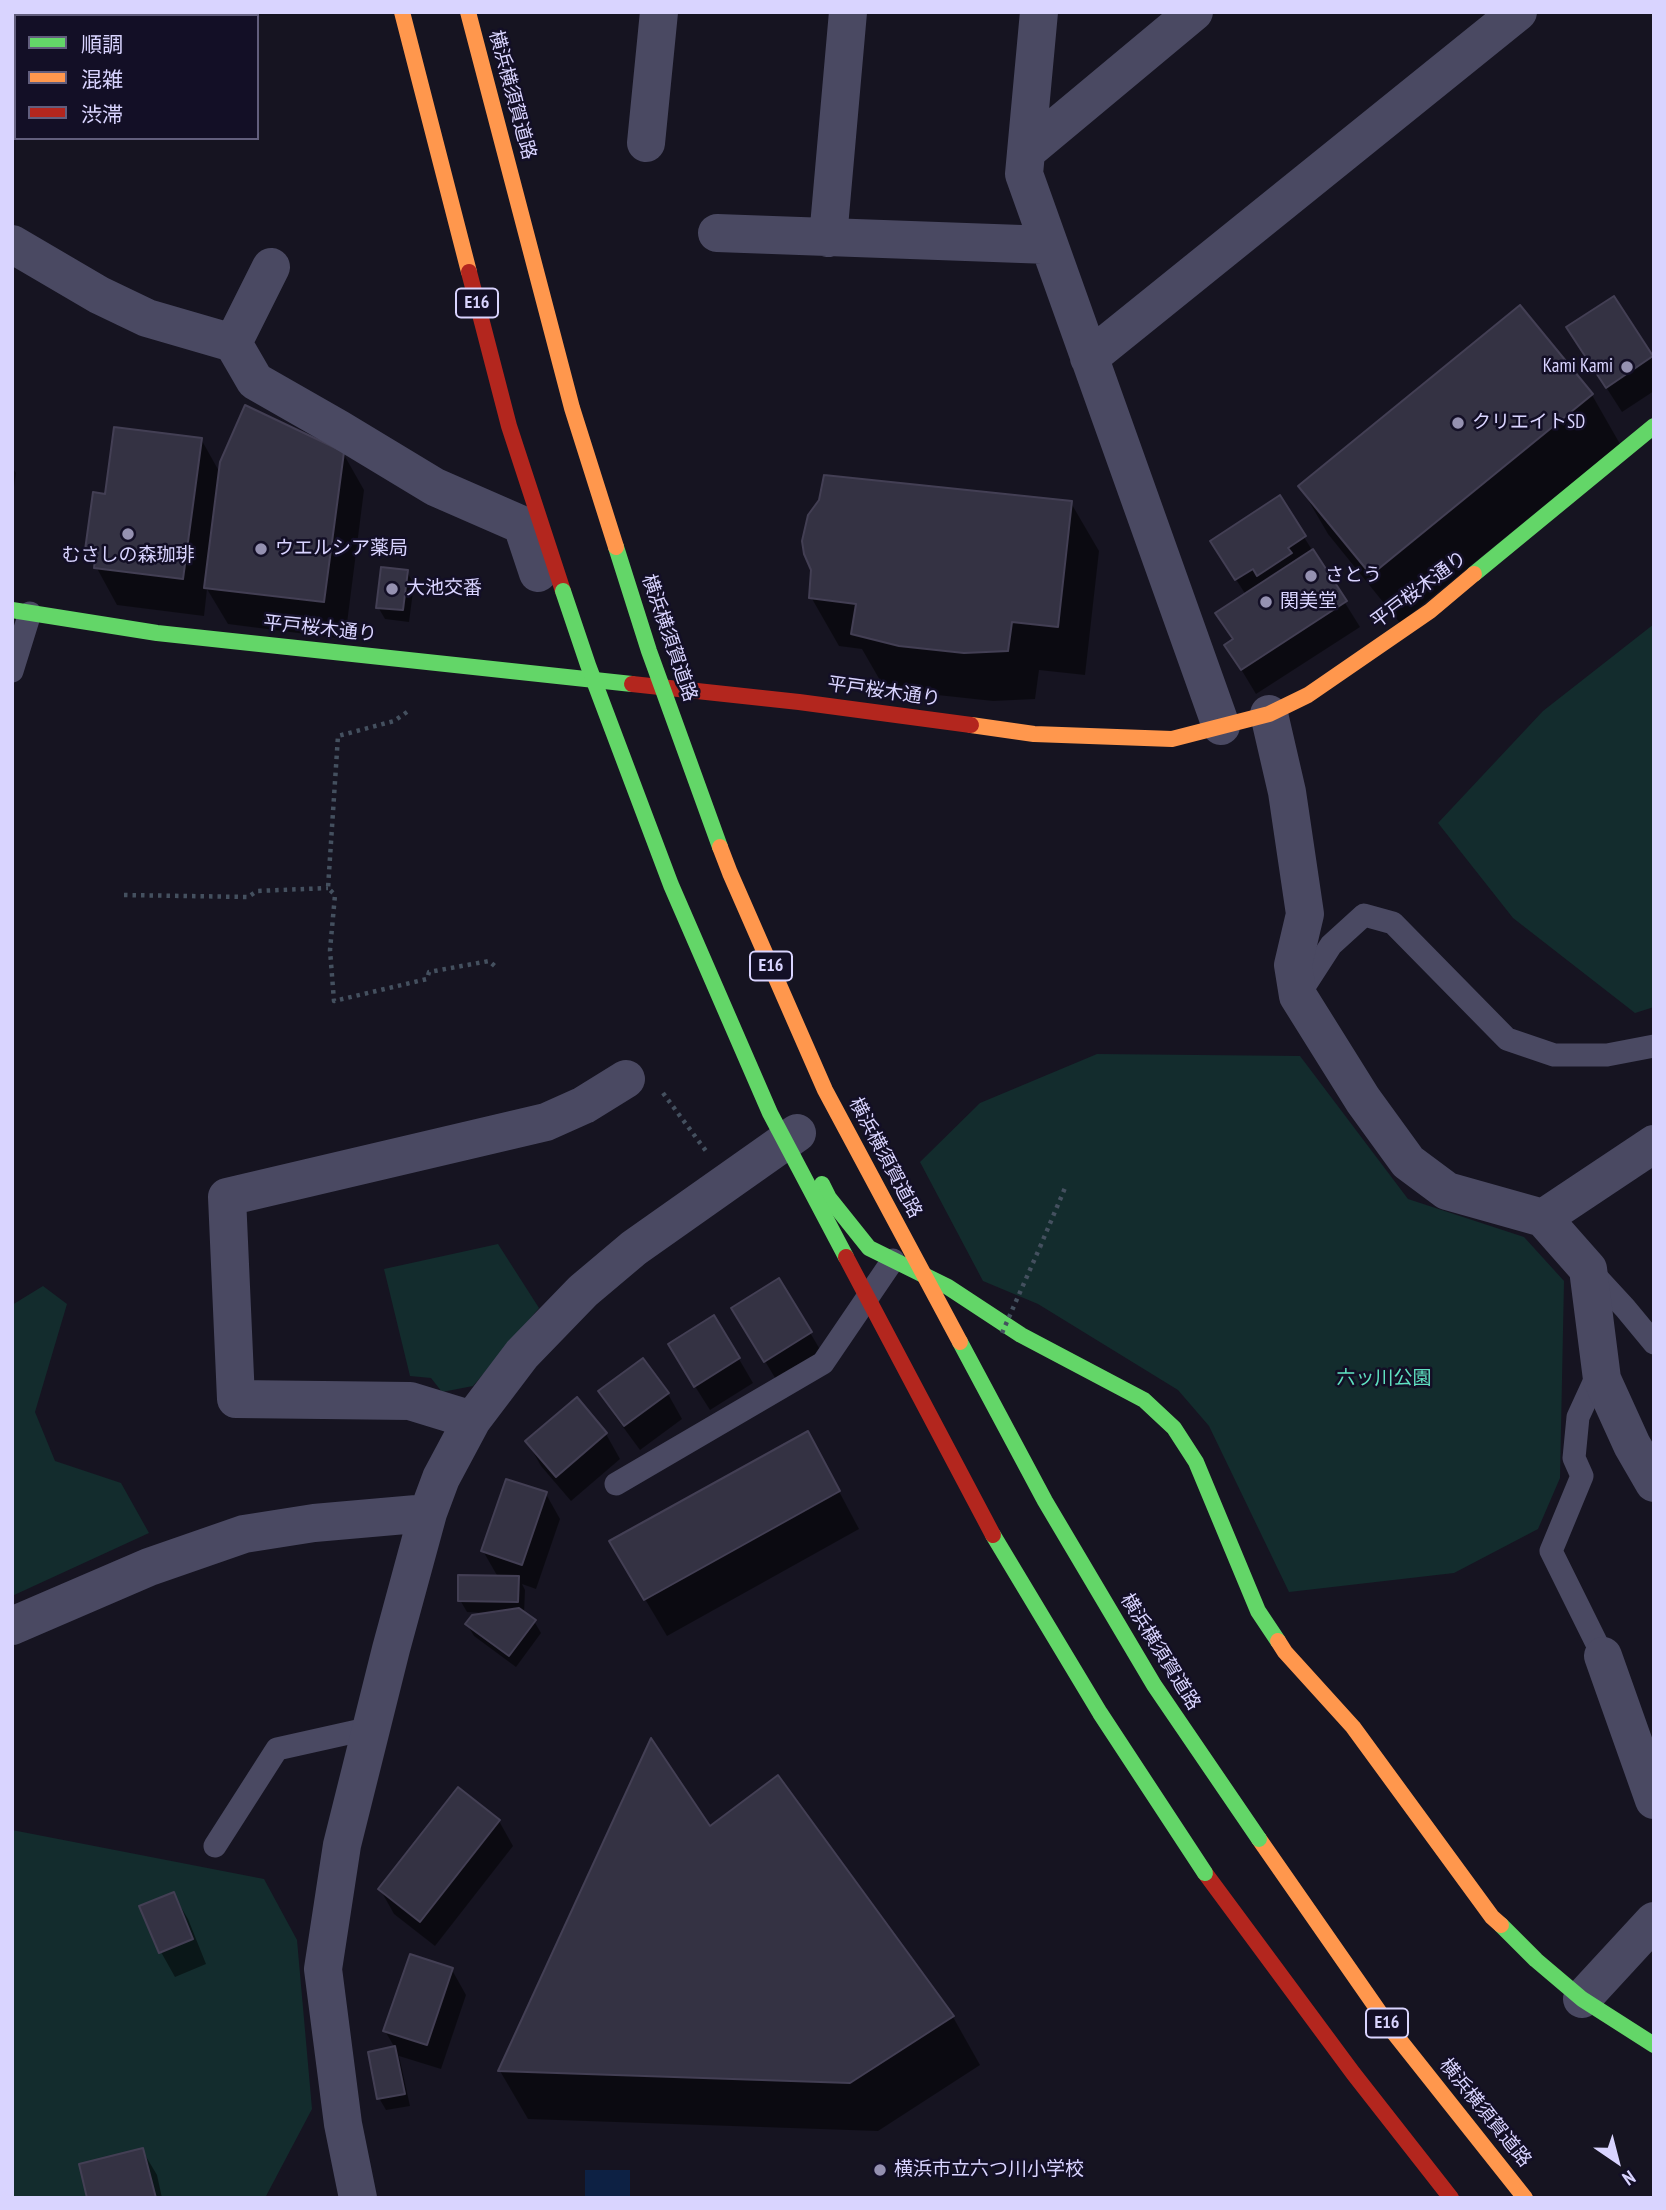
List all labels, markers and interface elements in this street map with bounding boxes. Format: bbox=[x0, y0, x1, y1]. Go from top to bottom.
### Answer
legend bbox=[14, 14, 259, 140]
street label: 横浜横須賀道路 bbox=[484, 28, 540, 162]
text: 順調 bbox=[81, 31, 123, 58]
text: 混雑 bbox=[81, 66, 123, 93]
text: 渋滞 bbox=[81, 101, 123, 128]
road number: E16 bbox=[456, 288, 498, 318]
place label: Kami Kami bbox=[1543, 356, 1613, 378]
marker: Kami Kami bbox=[1619, 359, 1635, 375]
place label: クリエイトSD bbox=[1472, 412, 1585, 434]
marker: クリエイトSD bbox=[1450, 415, 1466, 431]
marker: むさしの森珈琲 bbox=[120, 526, 136, 542]
place label: ウエルシア薬局 bbox=[275, 538, 408, 560]
marker: ウエルシア薬局 bbox=[253, 541, 269, 557]
place label: むさしの森珈琲 bbox=[62, 545, 194, 567]
street label: 平戸桜木通り bbox=[1367, 547, 1471, 633]
place label: さとう bbox=[1325, 565, 1382, 587]
marker: さとう bbox=[1303, 568, 1319, 584]
street label: 横浜横須賀道路 bbox=[637, 571, 701, 705]
place label: 大池交番 bbox=[406, 578, 482, 600]
marker: 大池交番 bbox=[384, 581, 400, 597]
place label: 関美堂 bbox=[1280, 591, 1337, 613]
marker: 関美堂 bbox=[1258, 594, 1274, 610]
street label: 平戸桜木通り bbox=[262, 612, 378, 646]
street label: 平戸桜木通り bbox=[826, 673, 942, 711]
road number: E16 bbox=[750, 951, 792, 981]
street label: 横浜横須賀道路 bbox=[844, 1094, 926, 1222]
park label: 六ッ川公園 bbox=[1337, 1368, 1431, 1390]
street label: 横浜横須賀道路 bbox=[1115, 1590, 1205, 1714]
road number: E16 bbox=[1366, 2008, 1408, 2038]
street label: 横浜横須賀道路 bbox=[1434, 2054, 1536, 2172]
north arrow bbox=[1582, 2126, 1652, 2196]
place label: 横浜市立六つ川小学校 bbox=[894, 2159, 1084, 2181]
marker: 横浜市立六つ川小学校 bbox=[872, 2162, 888, 2178]
text: N bbox=[1618, 2165, 1640, 2191]

